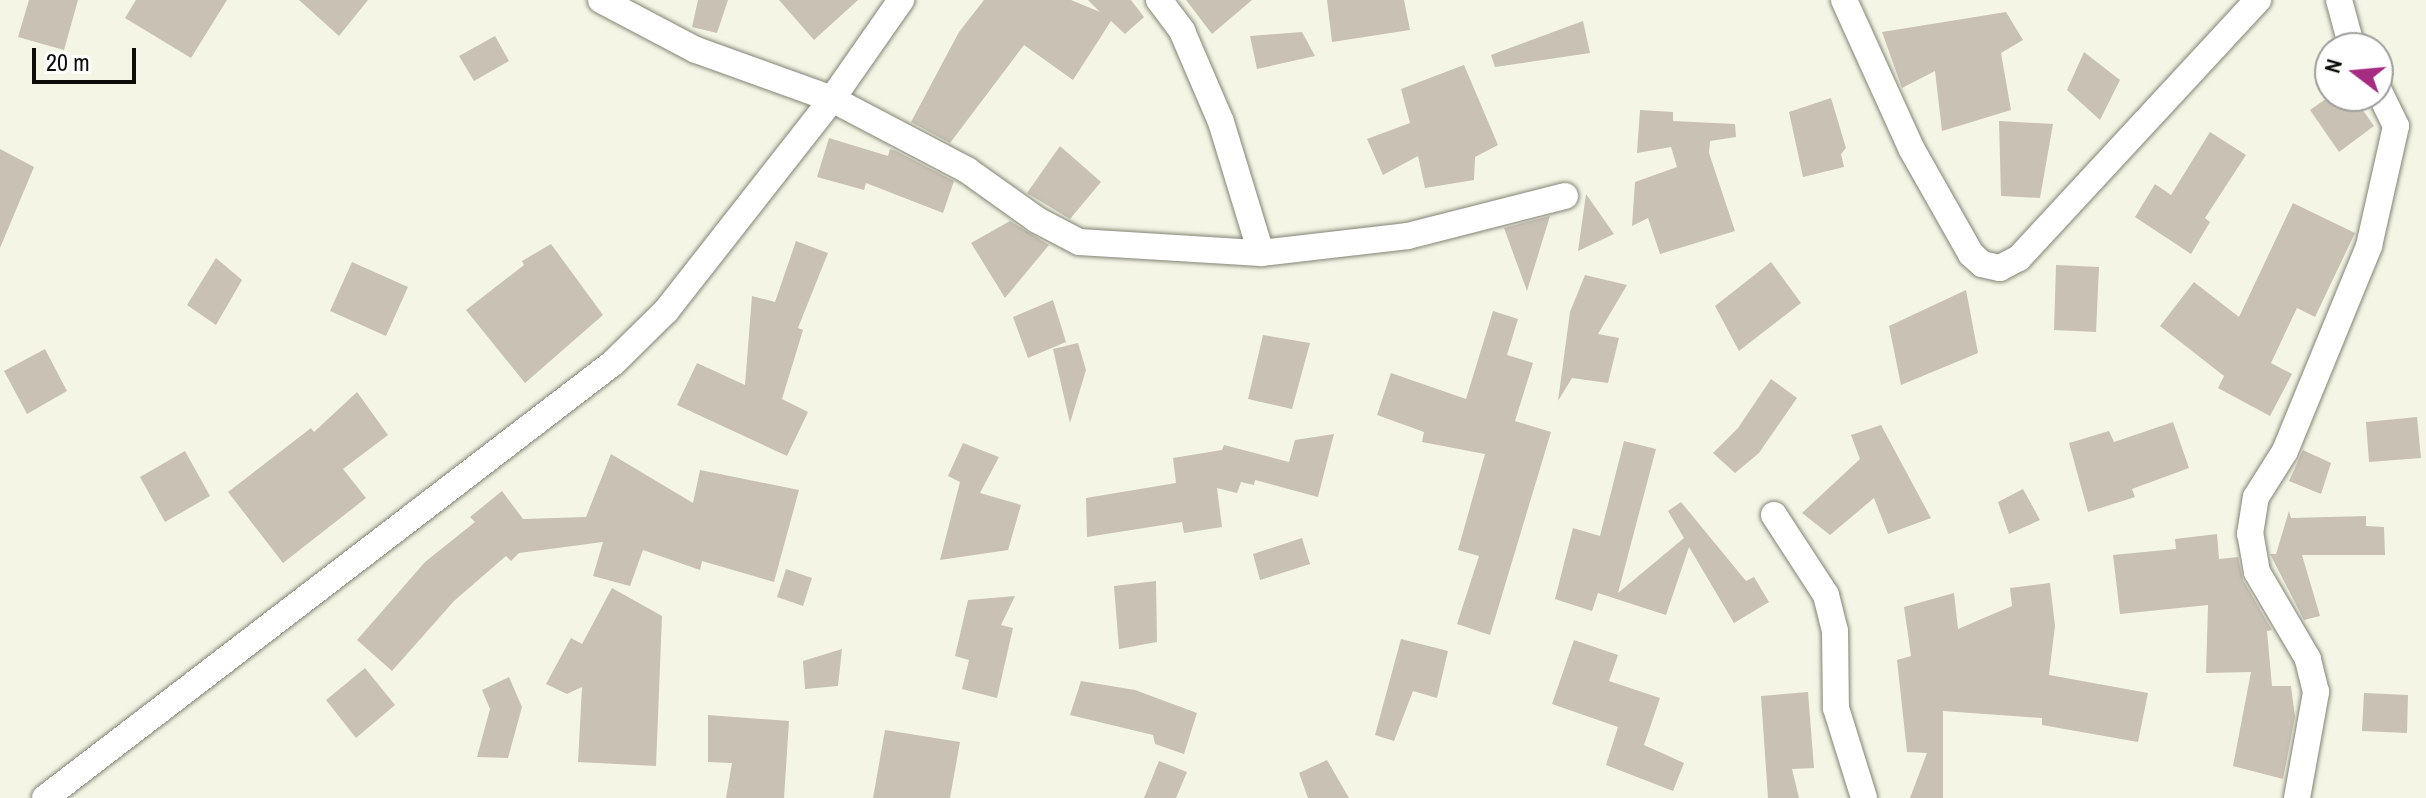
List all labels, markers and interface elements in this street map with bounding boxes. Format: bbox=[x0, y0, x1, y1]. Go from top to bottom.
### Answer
scale bar bbox=[36, 32, 140, 82]
north arrow bbox=[2314, 32, 2394, 112]
text: 20 m bbox=[46, 46, 90, 78]
text: N bbox=[2317, 56, 2349, 76]

